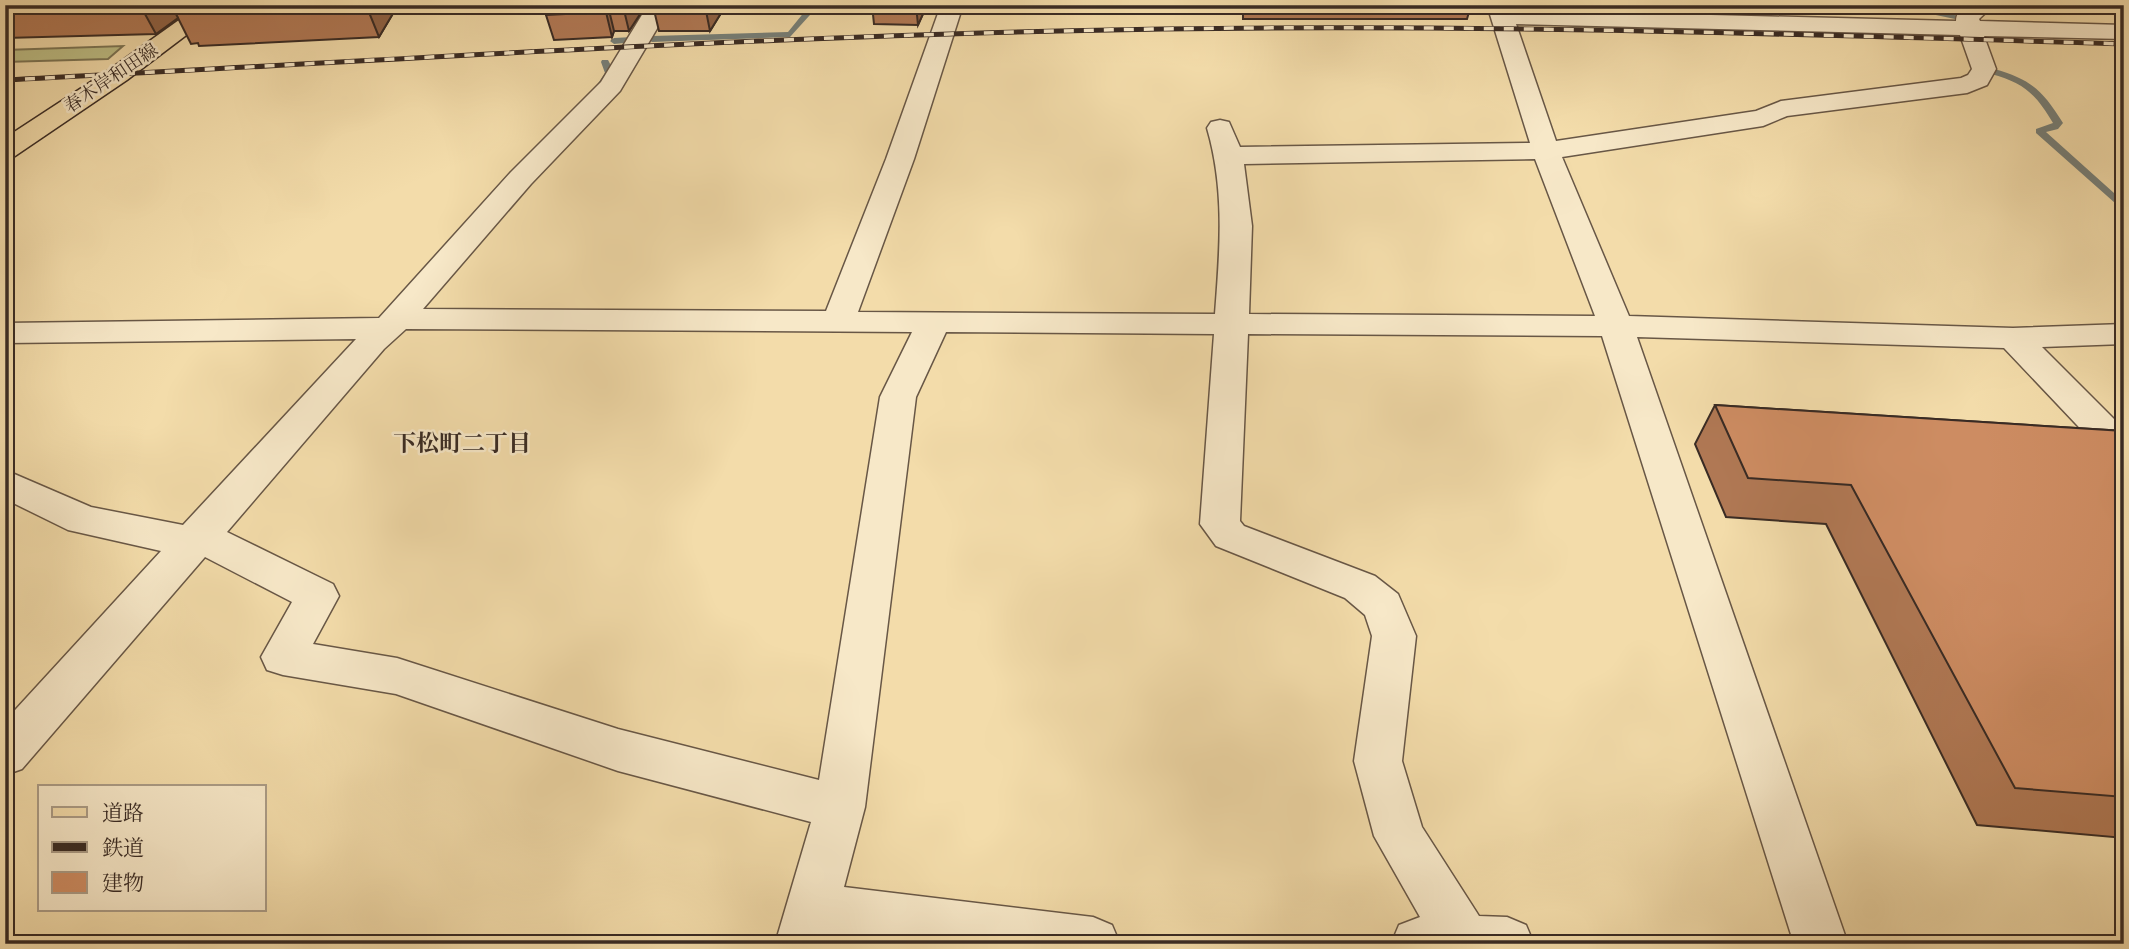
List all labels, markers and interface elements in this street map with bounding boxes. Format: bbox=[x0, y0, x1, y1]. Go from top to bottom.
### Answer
street label: 春木岸和田線 bbox=[61, 40, 162, 117]
district label: 下松町二丁目 bbox=[393, 430, 531, 457]
legend bbox=[38, 785, 266, 911]
text: 道路 bbox=[102, 801, 144, 825]
text: 鉄道 bbox=[102, 836, 144, 860]
text: 建物 bbox=[102, 871, 144, 895]

